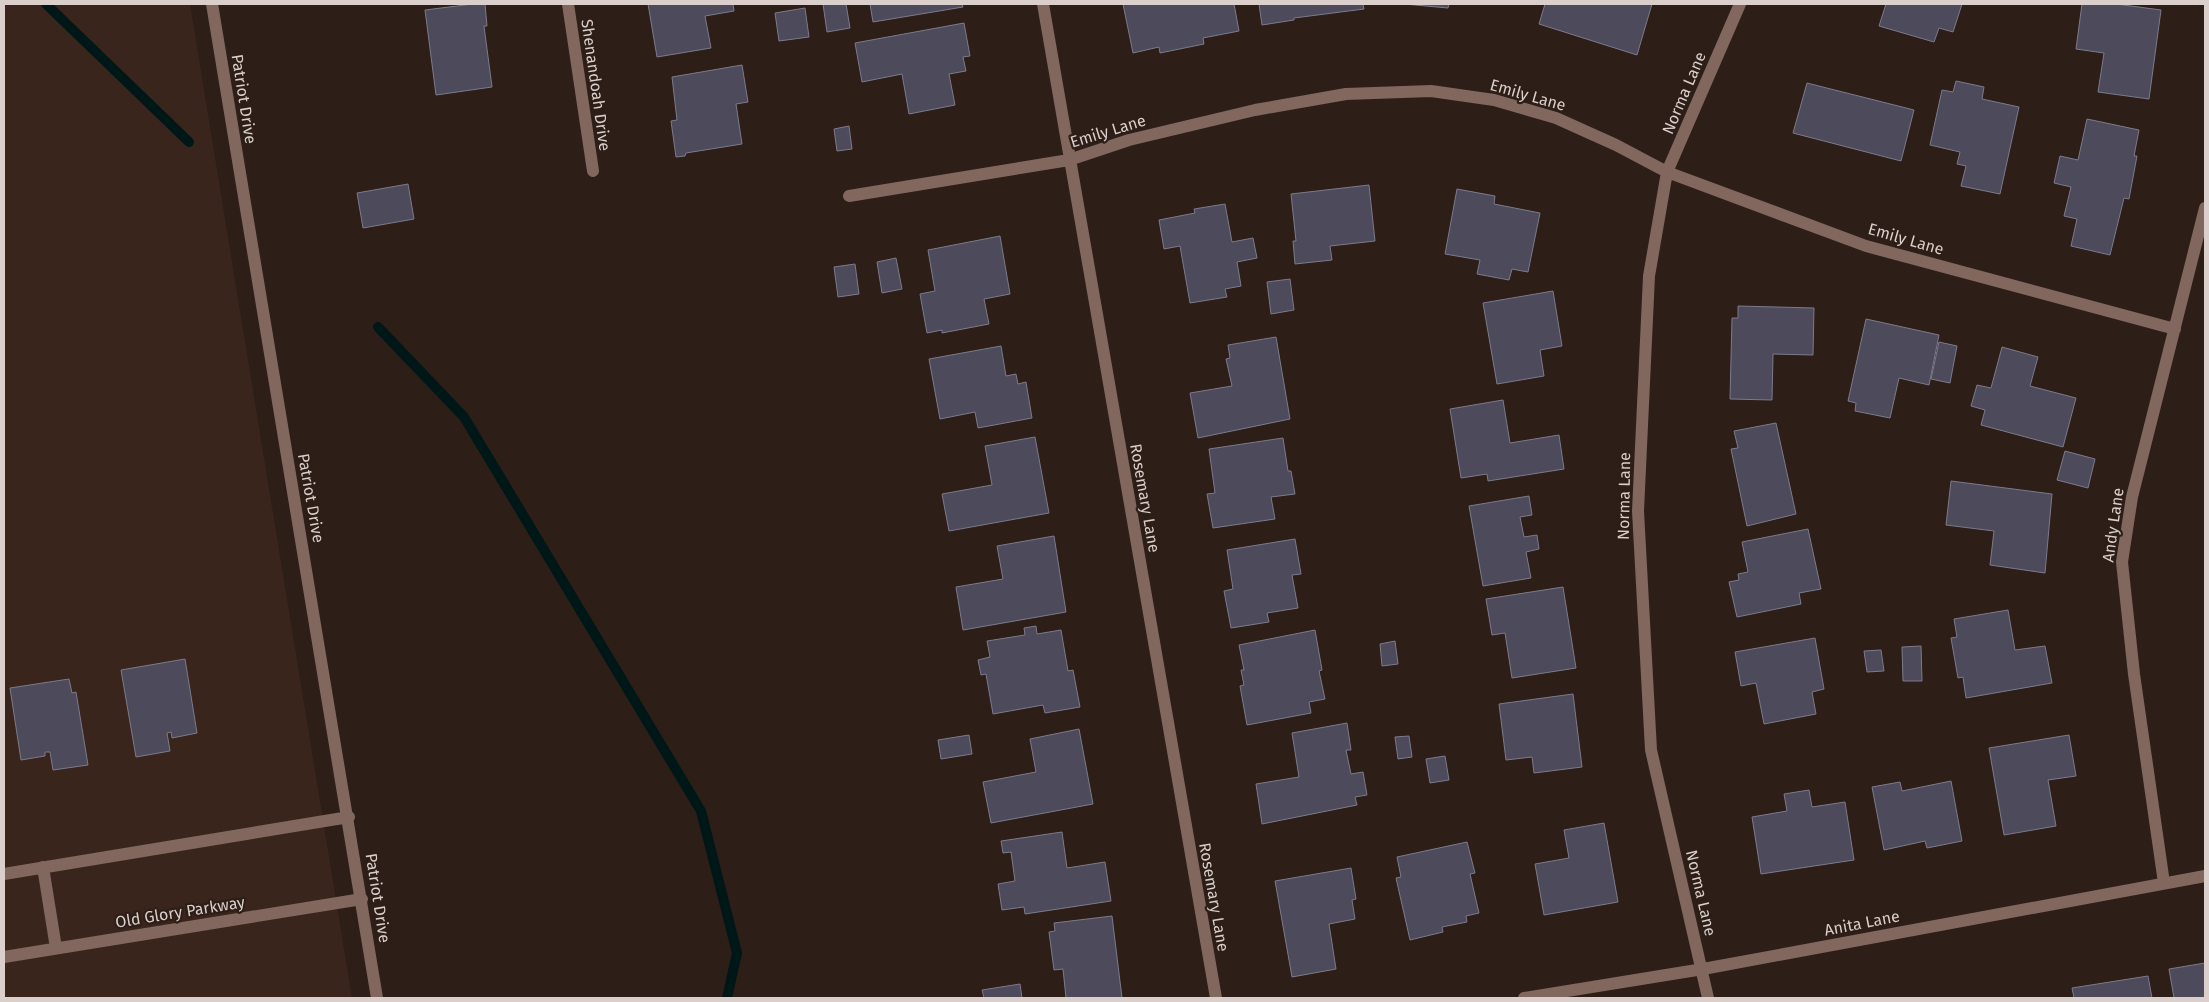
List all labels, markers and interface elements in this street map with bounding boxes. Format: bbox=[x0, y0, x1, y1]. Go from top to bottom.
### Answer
street label: Shenandoah Drive bbox=[577, 18, 615, 152]
street label: Norma Lane bbox=[1658, 49, 1710, 137]
street label: Patriot Drive bbox=[228, 53, 260, 145]
street label: Emily Lane bbox=[1488, 75, 1568, 115]
street label: Emily Lane bbox=[1068, 111, 1148, 151]
street label: Emily Lane bbox=[1866, 219, 1946, 259]
street label: Rosemary Lane bbox=[1126, 442, 1164, 554]
street label: Patriot Drive bbox=[294, 452, 328, 544]
street label: Norma Lane bbox=[1614, 452, 1634, 540]
street label: Andy Lane bbox=[2098, 487, 2128, 563]
street label: Rosemary Lane bbox=[1195, 841, 1233, 953]
street label: Norma Lane bbox=[1682, 848, 1720, 938]
street label: Patriot Drive bbox=[362, 852, 394, 944]
street label: Old Glory Parkway bbox=[114, 892, 246, 932]
street label: Anita Lane bbox=[1823, 906, 1901, 940]

